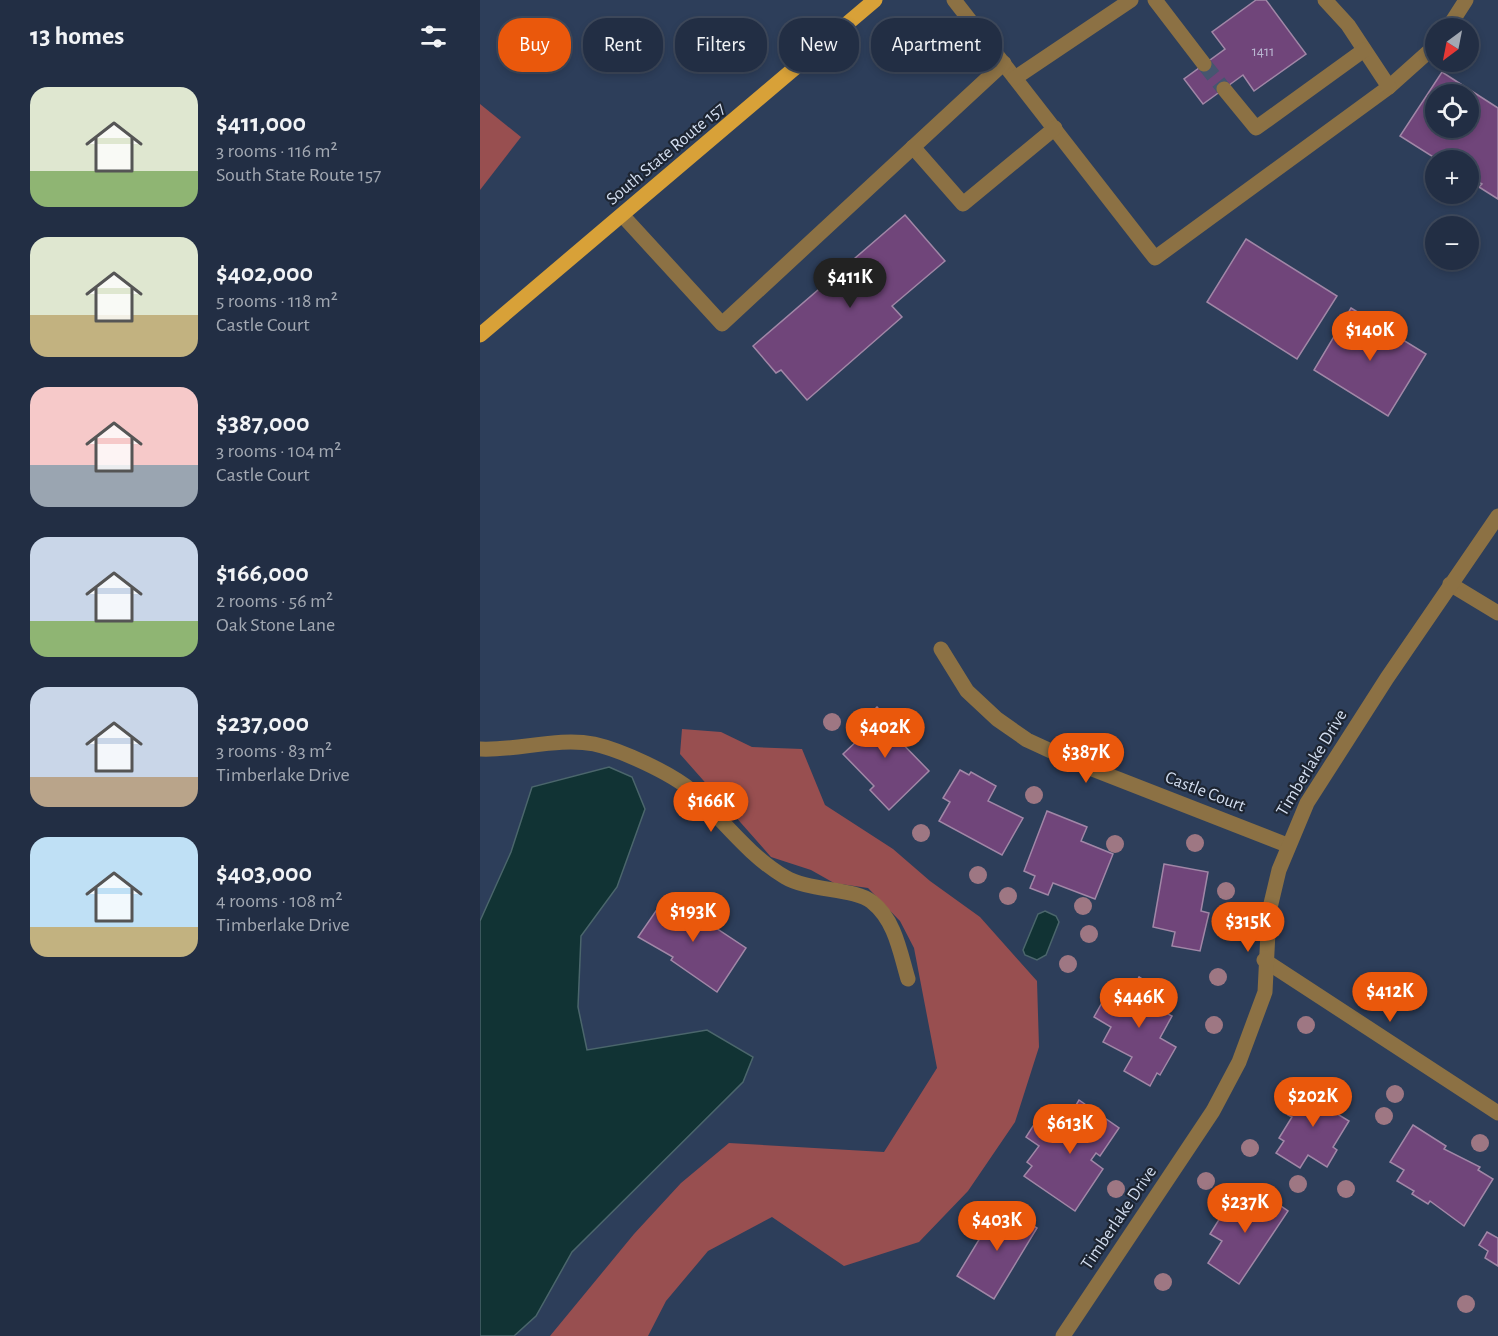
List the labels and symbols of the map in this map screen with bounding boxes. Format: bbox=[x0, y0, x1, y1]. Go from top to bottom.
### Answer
north arrow bbox=[1425, 18, 1479, 72]
house number: 1411 bbox=[1252, 44, 1274, 59]
street label: South State Route 157 bbox=[603, 99, 729, 209]
pin: $411K bbox=[808, 258, 892, 309]
pin: $140K bbox=[1328, 311, 1412, 362]
street label: Timberlake Drive bbox=[1273, 707, 1351, 819]
pin: $402K bbox=[843, 708, 927, 759]
pin: $387K bbox=[1044, 733, 1128, 784]
street label: Castle Court bbox=[1162, 769, 1248, 816]
pin: $166K bbox=[669, 782, 753, 833]
pin: $193K bbox=[651, 892, 735, 943]
pin: $315K bbox=[1206, 902, 1290, 953]
pin: $412K bbox=[1348, 972, 1432, 1023]
pin: $446K bbox=[1097, 978, 1181, 1029]
pin: $202K bbox=[1271, 1077, 1355, 1128]
pin: $613K bbox=[1028, 1104, 1112, 1155]
street label: Timberlake Drive bbox=[1078, 1163, 1160, 1273]
pin: $237K bbox=[1203, 1183, 1287, 1234]
pin: $403K bbox=[955, 1201, 1039, 1252]

